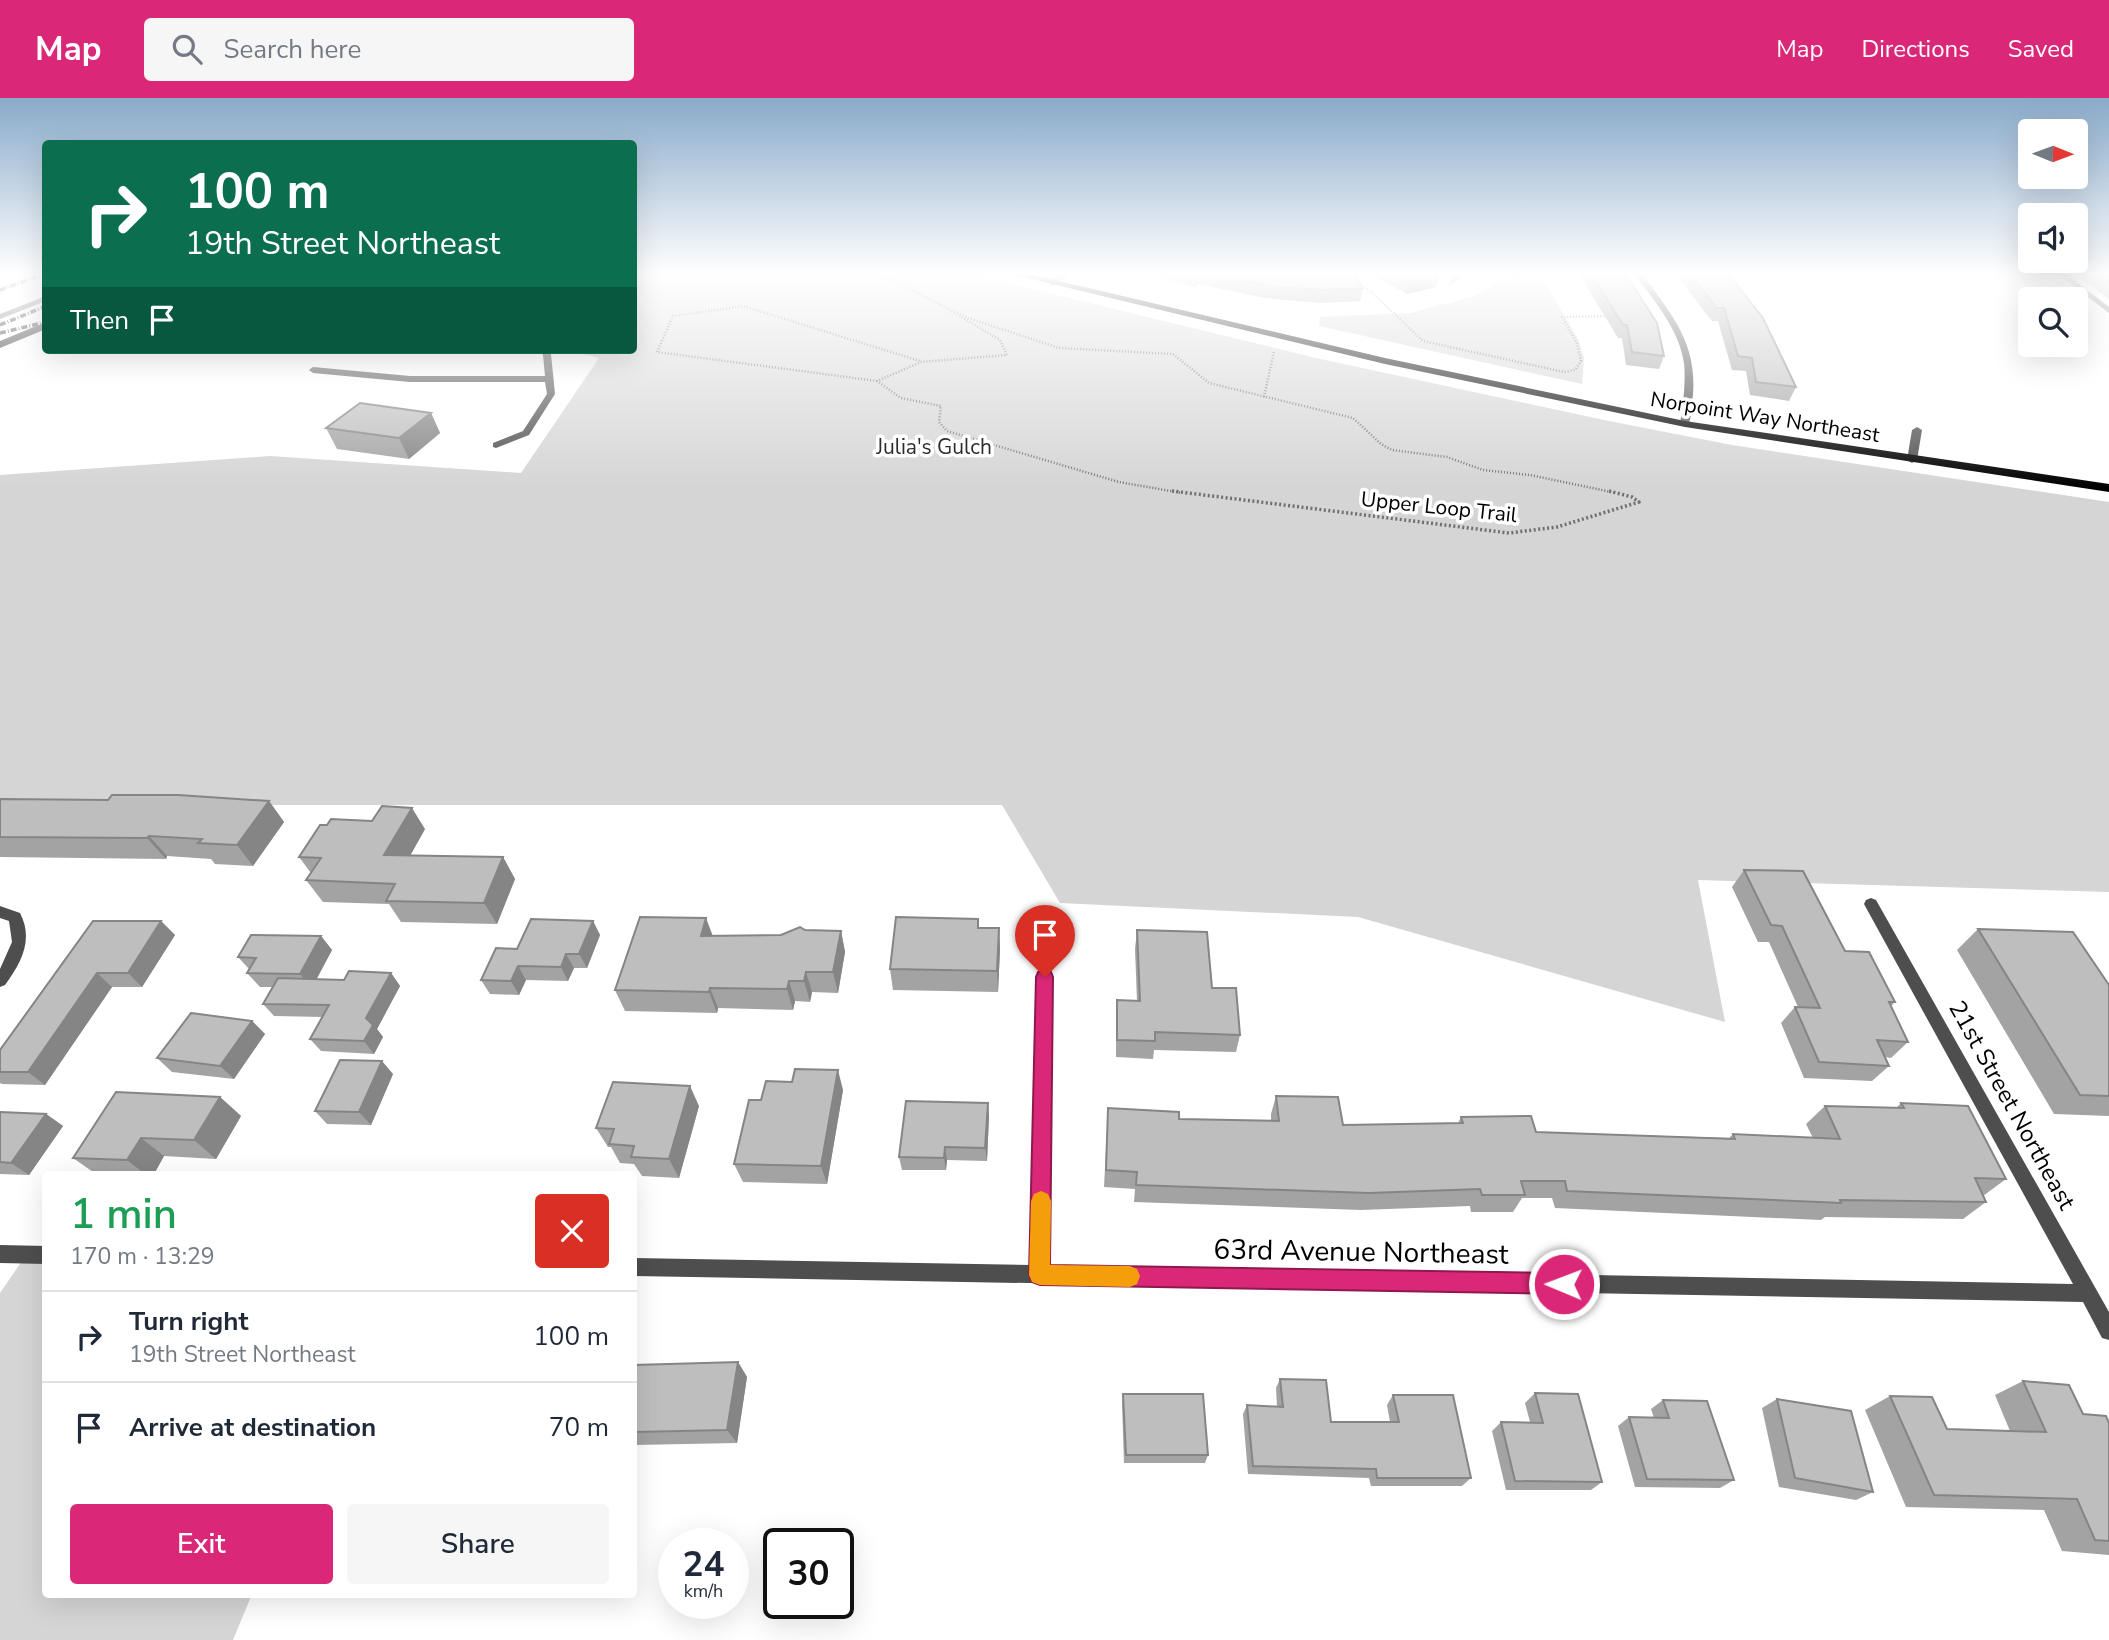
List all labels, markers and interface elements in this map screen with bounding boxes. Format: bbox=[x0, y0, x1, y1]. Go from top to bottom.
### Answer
search box bbox=[144, 18, 634, 81]
text: Map bbox=[35, 27, 102, 72]
icon: search bbox=[168, 30, 206, 68]
text: Search here bbox=[224, 32, 361, 67]
text: Map bbox=[1776, 33, 1823, 65]
text: Directions bbox=[1861, 33, 1970, 65]
text: Saved bbox=[2008, 33, 2074, 65]
north arrow bbox=[2018, 119, 2088, 189]
map controls bbox=[2018, 119, 2088, 357]
text: 100 m bbox=[185, 158, 329, 225]
icon: right bbox=[70, 168, 161, 259]
button: sound bbox=[2018, 203, 2088, 273]
text: 19th Street Northeast bbox=[185, 222, 500, 265]
button: search bbox=[2018, 287, 2088, 357]
icon: arrive bbox=[143, 301, 181, 339]
text: Then bbox=[70, 303, 129, 338]
street label: Norpoint Way Northeast bbox=[1648, 385, 1882, 449]
park label: Julia's Gulch bbox=[875, 433, 992, 461]
street label: Upper Loop Trail bbox=[1360, 485, 1519, 529]
pin bbox=[1015, 905, 1075, 977]
icon: arrive bbox=[1026, 916, 1064, 954]
street label: 21st Street Northeast bbox=[1941, 995, 2083, 1216]
text: 1 min bbox=[70, 1186, 177, 1243]
button: close bbox=[535, 1194, 609, 1268]
street label: 63rd Avenue Northeast bbox=[1213, 1230, 1509, 1274]
text: 170 m · 13:29 bbox=[70, 1241, 215, 1272]
position arrow bbox=[1527, 1247, 1601, 1321]
text: Turn right bbox=[129, 1304, 248, 1339]
icon: right bbox=[70, 1318, 108, 1356]
text: 100 m bbox=[533, 1319, 609, 1354]
text: 19th Street Northeast bbox=[129, 1339, 355, 1370]
icon: arrive bbox=[70, 1409, 108, 1447]
text: Arrive at destination bbox=[129, 1410, 376, 1445]
text: 70 m bbox=[549, 1410, 609, 1445]
button: Exit bbox=[70, 1504, 333, 1584]
button: Share bbox=[347, 1504, 609, 1584]
speed limit sign: 30 bbox=[763, 1528, 854, 1619]
text: 24 bbox=[682, 1541, 725, 1588]
text: km/h bbox=[684, 1579, 723, 1603]

